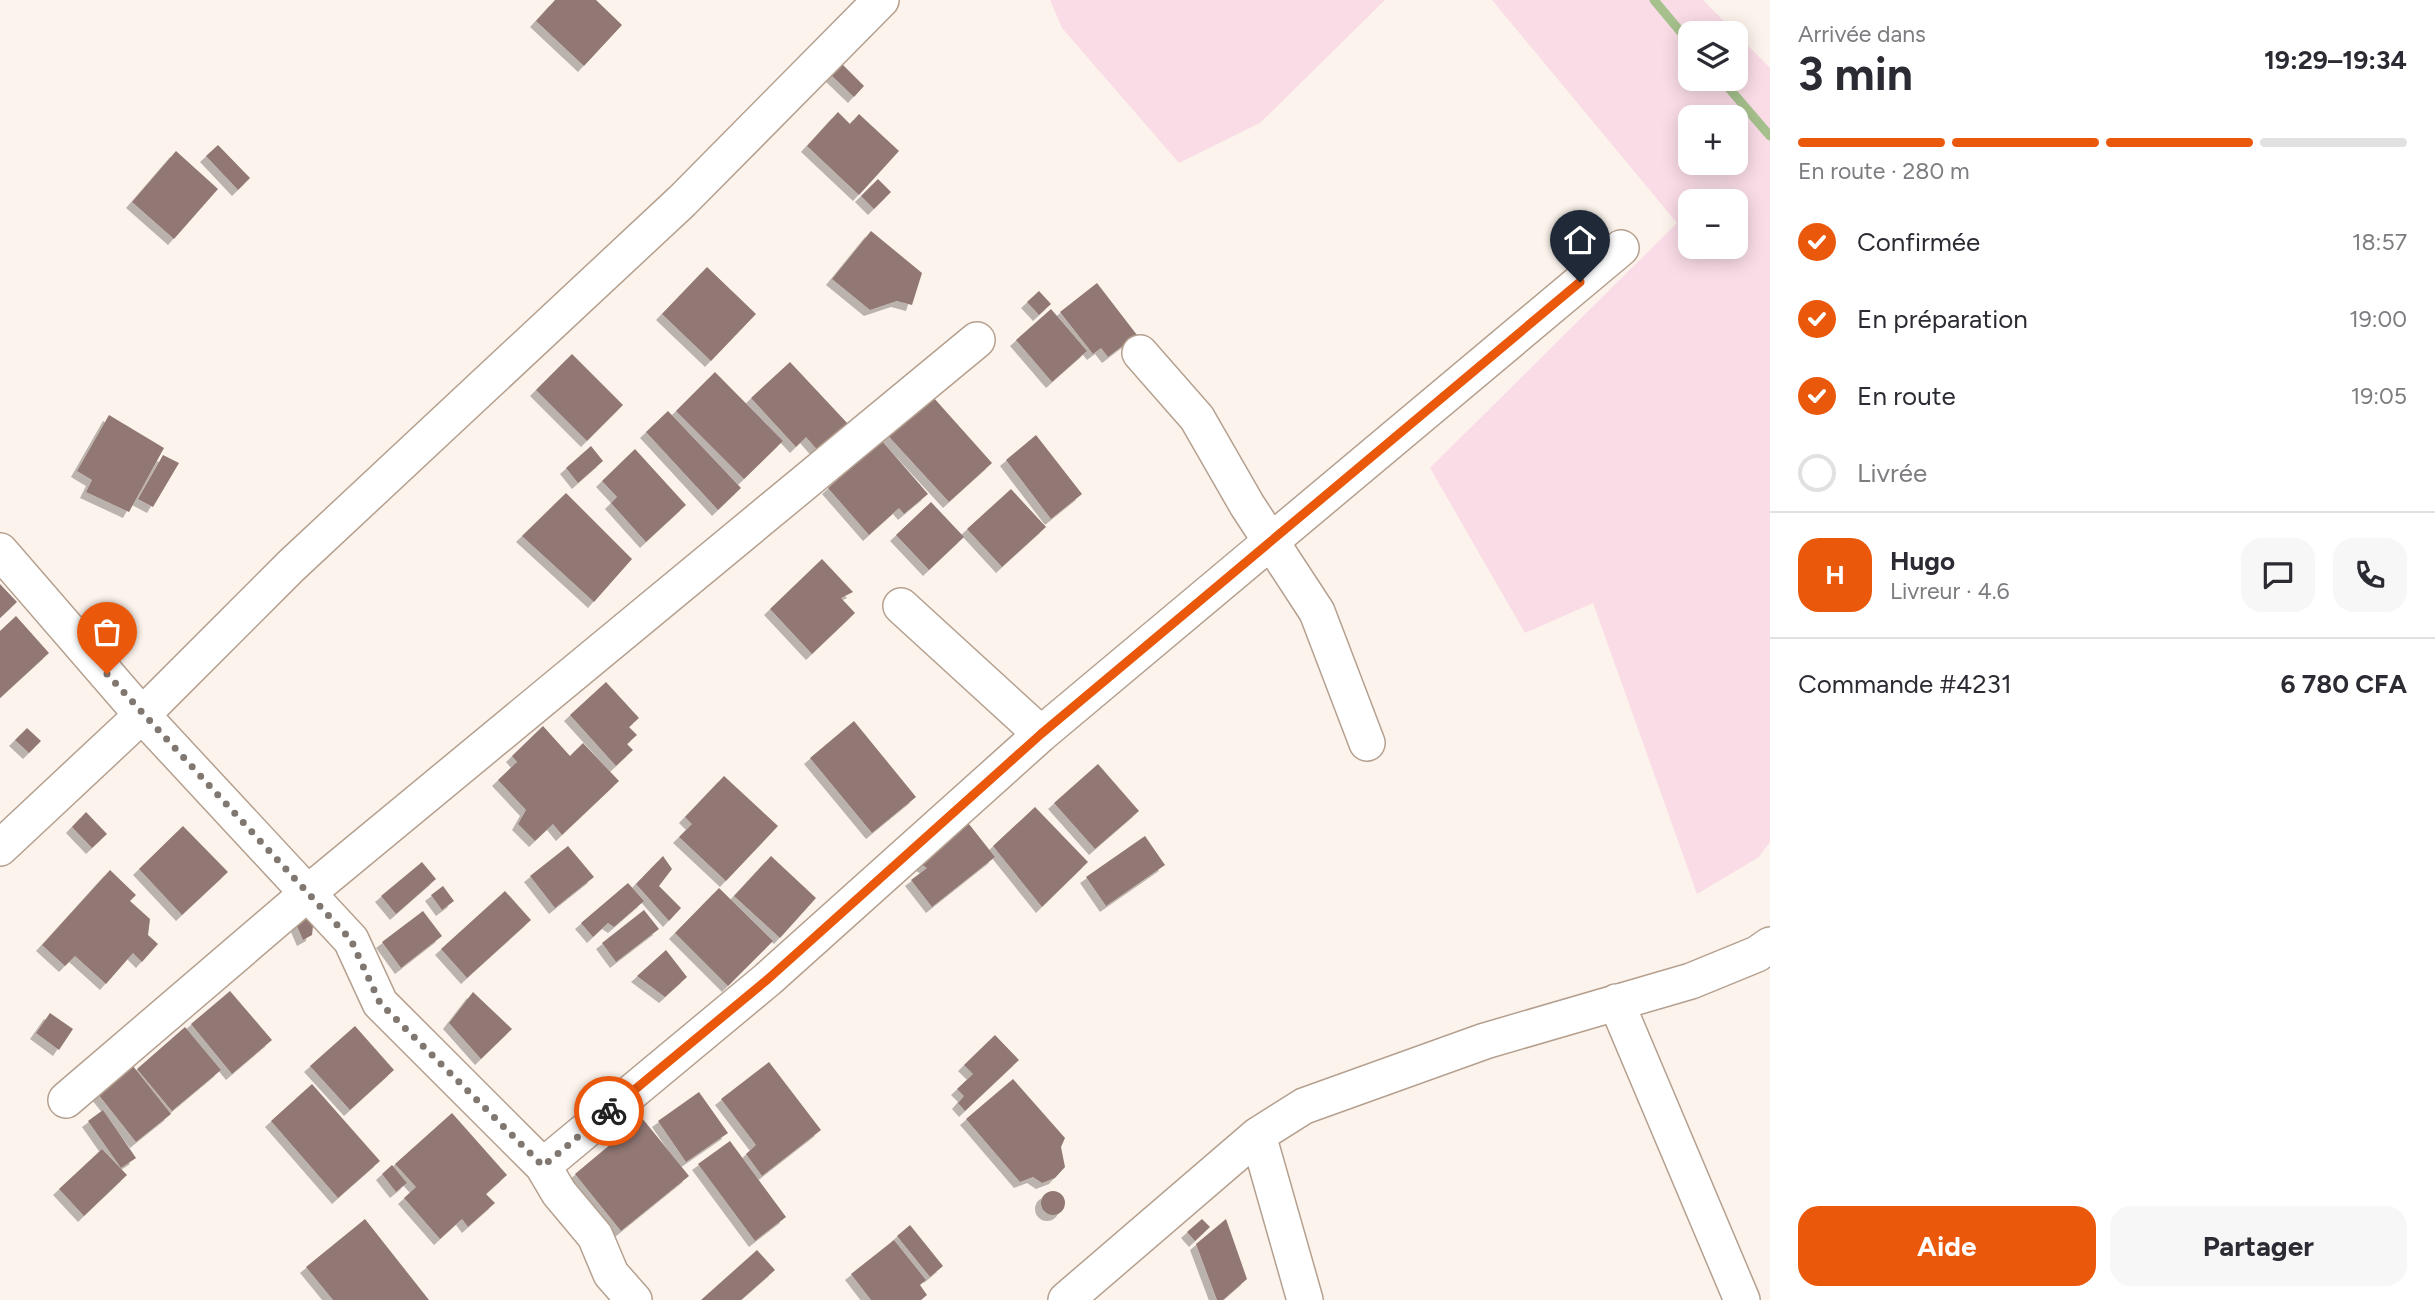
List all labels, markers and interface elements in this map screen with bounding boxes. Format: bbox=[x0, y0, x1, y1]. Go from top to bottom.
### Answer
text: Arrivée dans bbox=[1798, 20, 1926, 48]
map controls bbox=[1678, 21, 1748, 259]
button: layers bbox=[1678, 21, 1748, 91]
text: 19:29–19:34 bbox=[2264, 44, 2407, 76]
text: 3 min bbox=[1798, 46, 1913, 102]
button: + bbox=[1678, 105, 1748, 175]
text: En route · 280 m bbox=[1798, 157, 1969, 185]
button: − bbox=[1678, 189, 1748, 259]
pin bbox=[1550, 210, 1610, 282]
icon: home bbox=[1561, 221, 1599, 259]
icon: check bbox=[1798, 223, 1836, 261]
text: Confirmée bbox=[1857, 226, 1980, 258]
text: 18:57 bbox=[2352, 228, 2407, 256]
icon: check bbox=[1798, 300, 1836, 338]
text: En préparation bbox=[1857, 303, 2028, 335]
text: 19:00 bbox=[2349, 305, 2407, 333]
icon: check bbox=[1798, 377, 1836, 415]
text: En route bbox=[1857, 380, 1956, 412]
text: 19:05 bbox=[2351, 382, 2407, 410]
text: Livrée bbox=[1857, 457, 1927, 489]
button: chat bbox=[2241, 538, 2315, 612]
button: phone bbox=[2333, 538, 2407, 612]
text: Hugo bbox=[1890, 545, 1955, 577]
text: H bbox=[1825, 559, 1845, 591]
text: Livreur · 4.6 bbox=[1890, 577, 2010, 605]
pin bbox=[77, 602, 137, 674]
icon: bag bbox=[88, 613, 126, 651]
text: Commande #4231 bbox=[1798, 668, 2012, 700]
text: 6 780 CFA bbox=[2281, 668, 2407, 700]
courier bbox=[574, 1076, 644, 1146]
icon: bike bbox=[590, 1092, 628, 1130]
button: Aide bbox=[1798, 1206, 2096, 1286]
button: Partager bbox=[2110, 1206, 2407, 1286]

